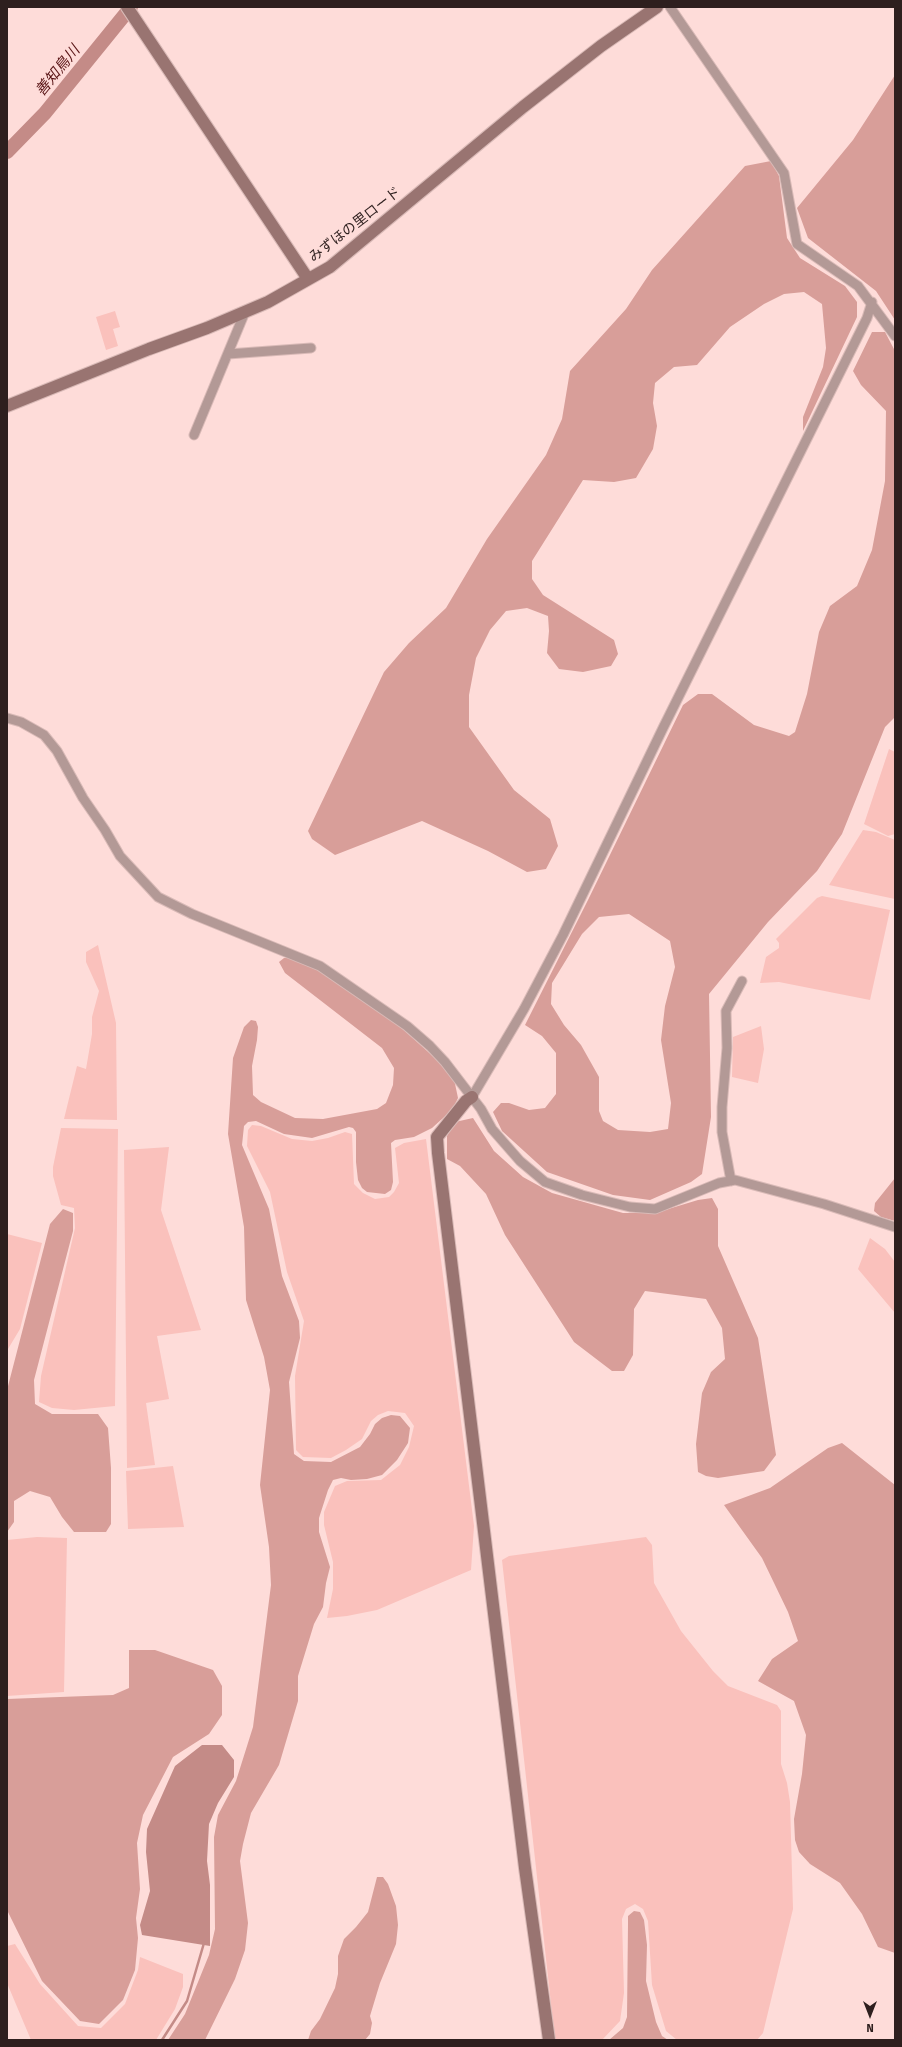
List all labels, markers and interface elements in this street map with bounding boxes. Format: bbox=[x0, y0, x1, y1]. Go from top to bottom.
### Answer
water label: 善知鳥川 bbox=[32, 42, 84, 100]
street label: みずほの里ロード bbox=[306, 184, 404, 266]
north arrow bbox=[850, 1995, 890, 2035]
text: N bbox=[866, 2021, 874, 2034]

